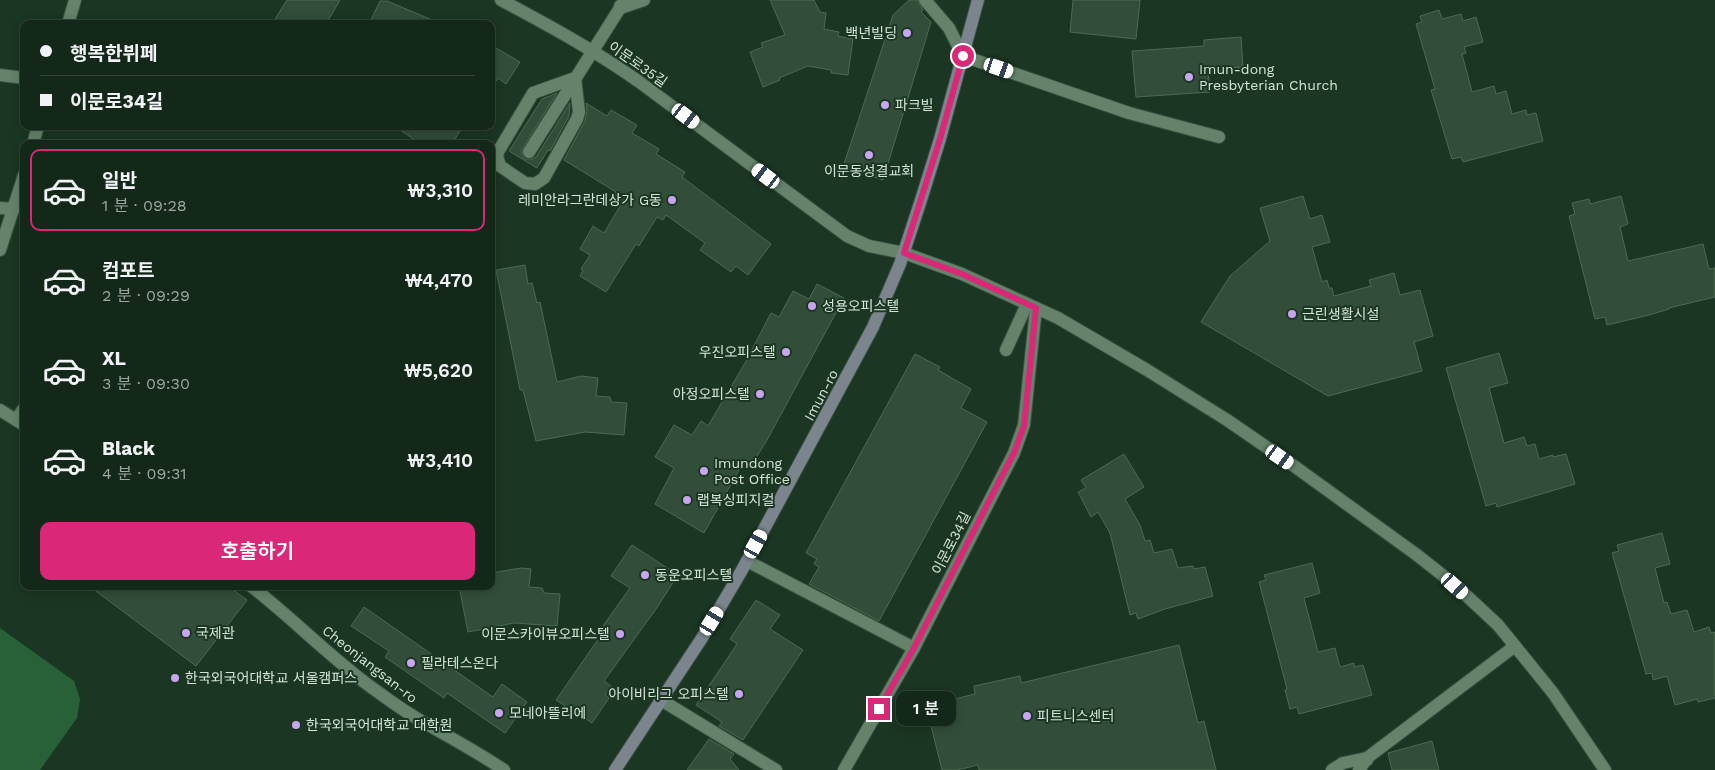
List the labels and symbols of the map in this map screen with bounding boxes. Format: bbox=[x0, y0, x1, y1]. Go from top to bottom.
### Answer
place label: 백년빌딩 bbox=[845, 25, 897, 41]
marker: 백년빌딩 bbox=[901, 27, 913, 39]
street label: 이문로35길 bbox=[606, 38, 670, 90]
route start bbox=[952, 45, 974, 67]
car bbox=[982, 56, 1015, 80]
place label: Imun-dong Presbyterian Church bbox=[1199, 61, 1338, 93]
marker: Imun-dong Presbyterian Church bbox=[1183, 71, 1195, 83]
place label: 파크빌 bbox=[895, 97, 934, 113]
marker: 파크빌 bbox=[879, 99, 891, 111]
car bbox=[669, 101, 702, 131]
marker: 이문동성결교회 bbox=[863, 149, 875, 161]
car bbox=[749, 161, 782, 191]
place label: 이문동성결교회 bbox=[824, 163, 914, 179]
place label: 레미안라그란데상가 G동 bbox=[518, 192, 662, 208]
marker: 레미안라그란데상가 G동 bbox=[666, 194, 678, 206]
place label: 성용오피스텔 bbox=[822, 298, 899, 314]
marker: 성용오피스텔 bbox=[806, 300, 818, 312]
place label: 근린생활시설 bbox=[1302, 306, 1379, 322]
marker: 근린생활시설 bbox=[1286, 308, 1298, 320]
place label: 우진오피스텔 bbox=[699, 344, 776, 360]
marker: 우진오피스텔 bbox=[780, 346, 792, 358]
street label: Imun-ro bbox=[801, 367, 841, 423]
place label: 아정오피스텔 bbox=[673, 386, 750, 402]
marker: 아정오피스텔 bbox=[754, 388, 766, 400]
car bbox=[1263, 442, 1296, 472]
place label: Imundong Post Office bbox=[714, 455, 790, 487]
marker: Imundong Post Office bbox=[698, 465, 710, 477]
place label: 랩복싱피지컬 bbox=[697, 492, 774, 508]
marker: 랩복싱피지컬 bbox=[681, 494, 693, 506]
street label: 이문로34길 bbox=[928, 509, 974, 577]
car bbox=[742, 527, 769, 561]
place label: 동운오피스텔 bbox=[655, 567, 732, 583]
marker: 동운오피스텔 bbox=[639, 569, 651, 581]
car bbox=[1438, 570, 1471, 602]
car bbox=[697, 604, 726, 638]
street label: Cheonjangsan-ro bbox=[319, 622, 421, 706]
place label: 국제관 bbox=[196, 625, 235, 641]
place label: 이문스카이뷰오피스텔 bbox=[481, 626, 610, 642]
marker: 국제관 bbox=[180, 627, 192, 639]
marker: 이문스카이뷰오피스텔 bbox=[614, 628, 626, 640]
place label: 필라테스온다 bbox=[421, 655, 498, 671]
marker: 필라테스온다 bbox=[405, 657, 417, 669]
place label: 한국외국어대학교 서울캠퍼스 bbox=[185, 670, 357, 686]
marker: 한국외국어대학교 서울캠퍼스 bbox=[169, 672, 181, 684]
place label: 아이비리그 오피스텔 bbox=[608, 686, 729, 702]
marker: 아이비리그 오피스텔 bbox=[733, 688, 745, 700]
callout: 1 분 bbox=[896, 692, 956, 726]
route end bbox=[868, 698, 890, 720]
place label: 모네아뜰리에 bbox=[509, 705, 586, 721]
marker: 모네아뜰리에 bbox=[493, 707, 505, 719]
place label: 피트니스센터 bbox=[1037, 708, 1114, 724]
marker: 피트니스센터 bbox=[1021, 710, 1033, 722]
place label: 한국외국어대학교 대학원 bbox=[306, 717, 452, 733]
marker: 한국외국어대학교 대학원 bbox=[290, 719, 302, 731]

